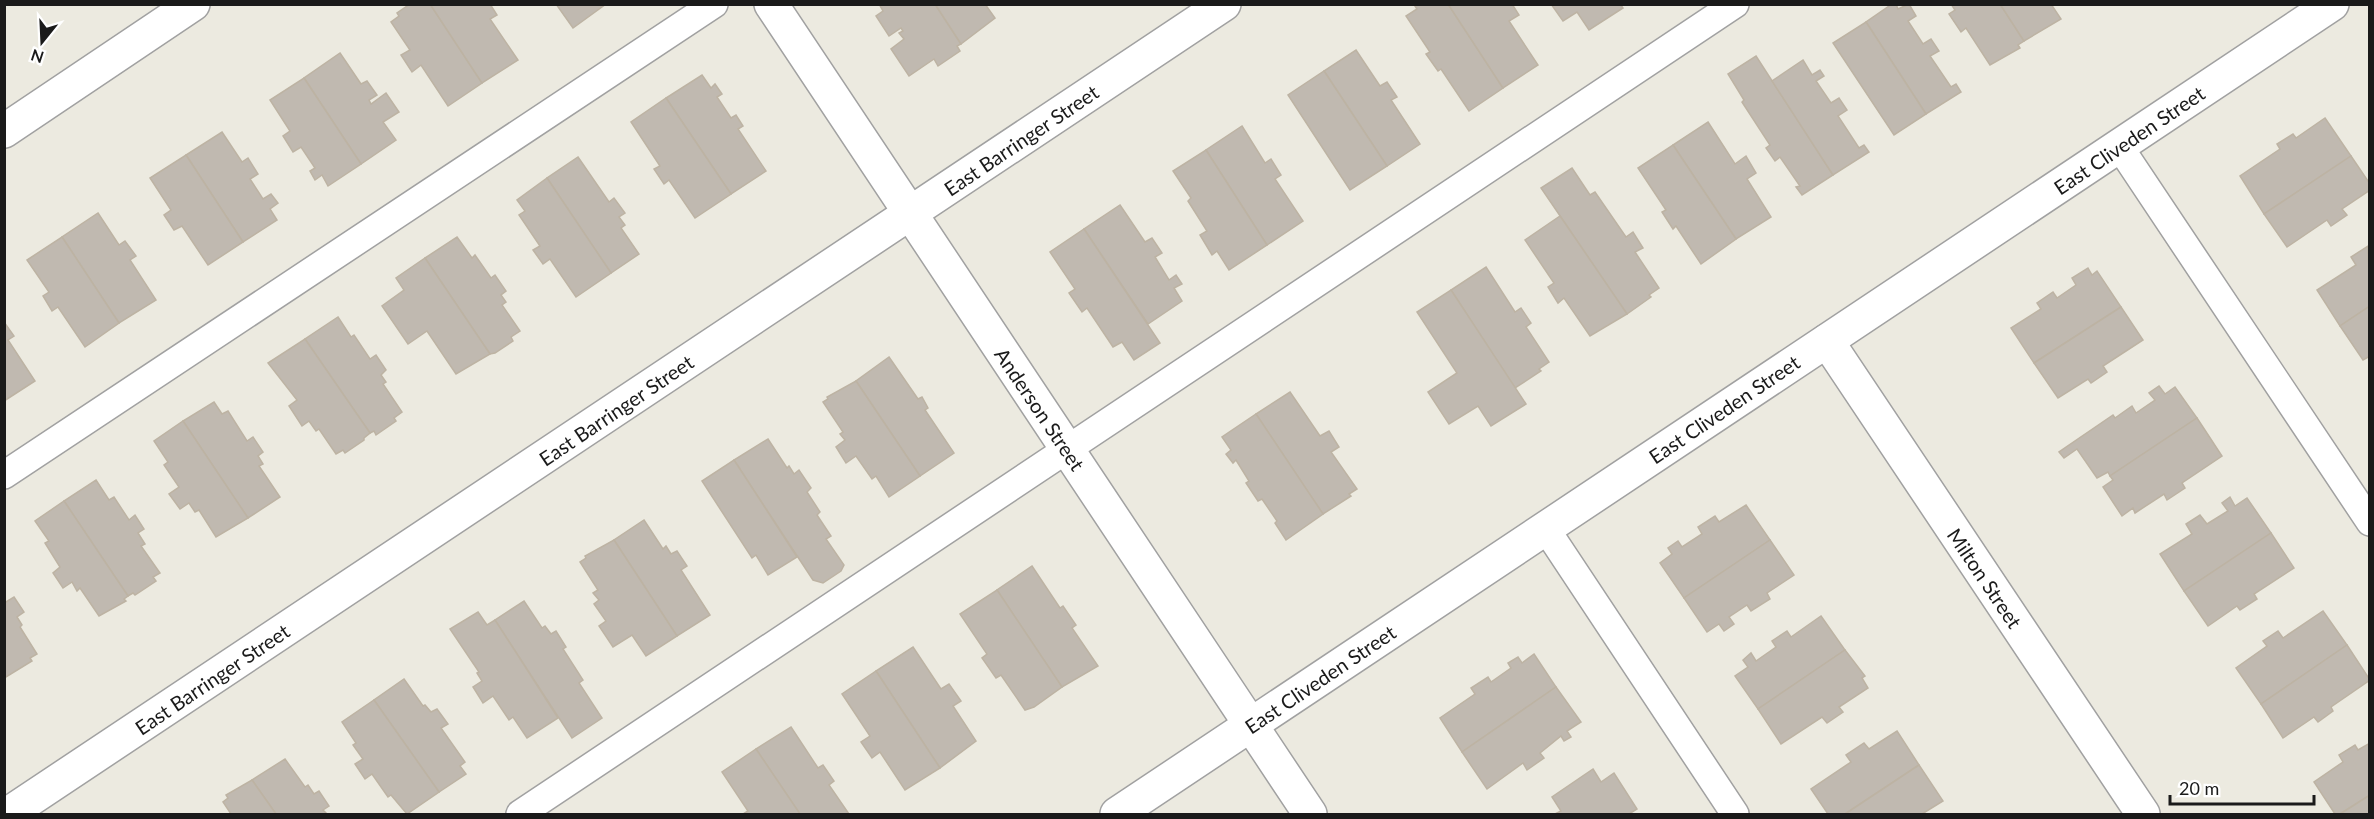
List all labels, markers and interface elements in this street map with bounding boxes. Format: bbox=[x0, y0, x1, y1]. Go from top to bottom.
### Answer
north arrow bbox=[12, 12, 72, 72]
text: N bbox=[28, 46, 46, 68]
street label: East Barringer Street bbox=[939, 79, 1103, 201]
street label: East Cliveden Street bbox=[2049, 81, 2209, 199]
street label: Anderson Street bbox=[990, 343, 1090, 475]
street label: East Barringer Street bbox=[534, 349, 698, 471]
street label: East Cliveden Street bbox=[1644, 350, 1804, 468]
street label: Milton Street bbox=[1943, 523, 2027, 633]
street label: East Barringer Street bbox=[130, 618, 294, 740]
street label: East Cliveden Street bbox=[1240, 620, 1400, 738]
scale bar bbox=[2170, 768, 2314, 806]
text: 20 m bbox=[2179, 777, 2219, 799]

